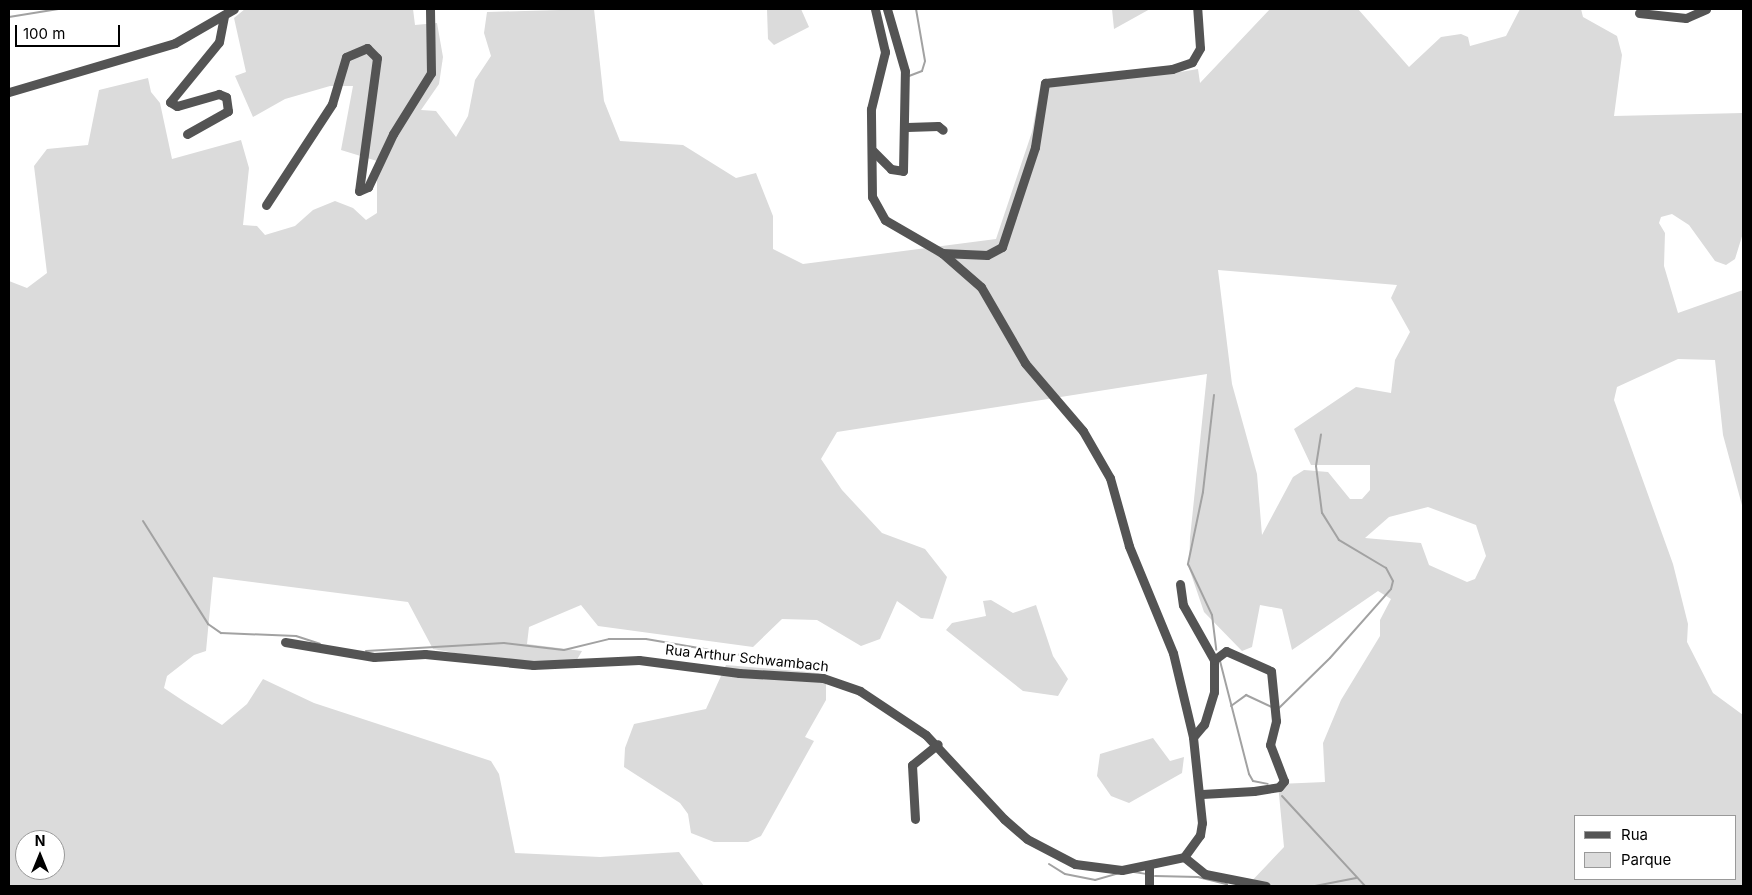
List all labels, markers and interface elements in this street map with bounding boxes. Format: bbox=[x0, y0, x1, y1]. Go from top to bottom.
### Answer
scale bar bbox=[18, 15, 122, 47]
text: 100 m bbox=[23, 24, 65, 43]
street label: Rua Arthur Schwambach bbox=[664, 641, 830, 675]
legend bbox=[1574, 815, 1737, 880]
text: Rua bbox=[1621, 825, 1648, 844]
north arrow bbox=[15, 830, 65, 880]
text: N bbox=[35, 832, 45, 849]
text: Parque bbox=[1621, 850, 1671, 869]

